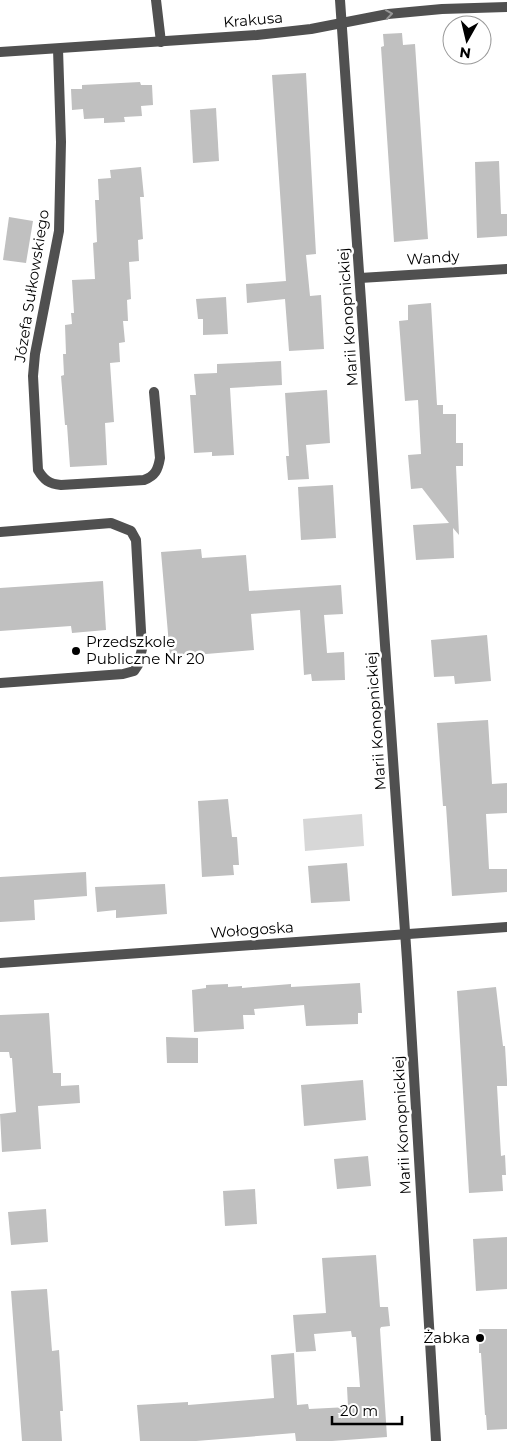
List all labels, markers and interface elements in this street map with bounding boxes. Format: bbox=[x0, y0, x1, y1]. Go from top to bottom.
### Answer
street label: Krakusa bbox=[222, 7, 284, 32]
one-way arrow bbox=[385, 9, 393, 20]
north arrow bbox=[442, 15, 492, 65]
text: N bbox=[458, 43, 472, 63]
street label: Józefa Sułkowskiego bbox=[10, 208, 53, 365]
street label: Wandy bbox=[406, 246, 461, 269]
street label: Marii Konopnickiej bbox=[333, 247, 362, 387]
place label: Przedszkole Publiczne Nr 20 bbox=[86, 632, 205, 668]
marker: Przedszkole Publiczne Nr 20 bbox=[70, 645, 82, 657]
street label: Marii Konopnickiej bbox=[361, 651, 390, 791]
street label: Wołogoska bbox=[210, 917, 294, 942]
street label: Marii Konopnickiej bbox=[388, 1055, 415, 1195]
place label: Żabka bbox=[424, 1328, 470, 1347]
marker: Żabka bbox=[474, 1332, 486, 1344]
scale bar bbox=[332, 1394, 402, 1426]
text: 20 m bbox=[340, 1401, 378, 1420]

